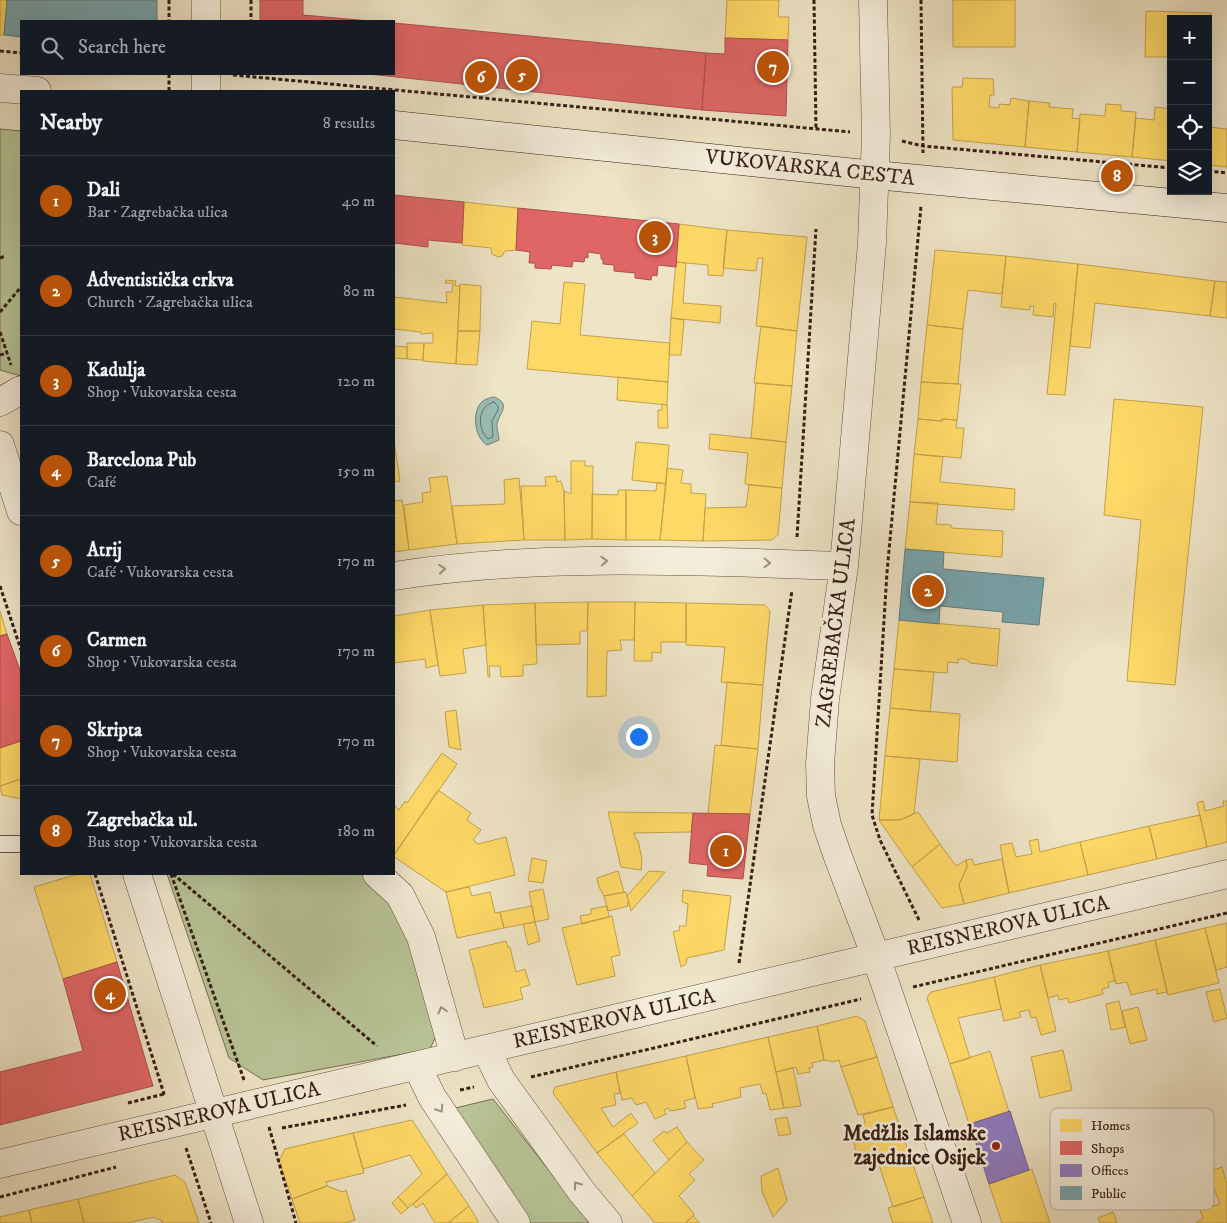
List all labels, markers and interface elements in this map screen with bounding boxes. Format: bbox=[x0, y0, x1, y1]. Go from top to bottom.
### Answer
map controls bbox=[1167, 15, 1212, 195]
button: + bbox=[1167, 15, 1212, 60]
search box bbox=[20, 20, 395, 75]
icon: search bbox=[38, 34, 66, 62]
text: Search here bbox=[78, 36, 166, 59]
pin: 7 bbox=[757, 48, 789, 86]
pin: 5 bbox=[506, 56, 538, 94]
pin: 6 bbox=[465, 58, 497, 96]
button: − bbox=[1167, 60, 1212, 105]
button: locate bbox=[1167, 105, 1212, 150]
text: Nearby bbox=[40, 110, 102, 136]
text: 8 results bbox=[323, 113, 375, 133]
street label: VUKOVARSKA CESTA bbox=[703, 144, 917, 192]
button: layers bbox=[1167, 150, 1212, 195]
pin: 8 bbox=[1101, 157, 1133, 195]
text: Dali bbox=[87, 179, 120, 202]
text: 1 bbox=[53, 191, 59, 211]
text: 40 m bbox=[342, 191, 375, 211]
text: Bar · Zagrebačka ulica bbox=[87, 202, 228, 222]
pin: 3 bbox=[639, 218, 671, 256]
text: Adventistička crkva bbox=[87, 269, 234, 292]
text: 2 bbox=[52, 281, 60, 301]
text: 80 m bbox=[343, 281, 375, 301]
text: Church · Zagrebačka ulica bbox=[87, 292, 253, 312]
text: Kadulja bbox=[87, 359, 145, 382]
text: 3 bbox=[53, 371, 59, 391]
text: 120 m bbox=[337, 371, 375, 391]
text: Shop · Vukovarska cesta bbox=[87, 382, 237, 402]
text: Barcelona Pub bbox=[87, 449, 196, 472]
text: 4 bbox=[51, 461, 61, 481]
text: 150 m bbox=[337, 461, 375, 481]
text: Café bbox=[87, 472, 116, 492]
street label: ZAGREBAČKA ULICA bbox=[808, 516, 862, 729]
text: Atrij bbox=[87, 539, 122, 562]
text: 5 bbox=[52, 551, 60, 571]
text: 170 m bbox=[337, 551, 375, 571]
one-way arrow bbox=[601, 556, 609, 566]
one-way arrow bbox=[763, 558, 771, 569]
text: Café · Vukovarska cesta bbox=[87, 562, 233, 582]
one-way arrow bbox=[438, 564, 446, 575]
pin: 2 bbox=[912, 572, 944, 610]
text: Carmen bbox=[87, 629, 147, 652]
text: 6 bbox=[52, 641, 60, 661]
text: 170 m bbox=[337, 641, 375, 661]
text: Shop · Vukovarska cesta bbox=[87, 652, 237, 672]
text: Skripta bbox=[87, 719, 142, 742]
your location bbox=[626, 724, 652, 750]
text: 7 bbox=[52, 731, 60, 751]
text: 170 m bbox=[337, 731, 375, 751]
text: Shop · Vukovarska cesta bbox=[87, 742, 237, 762]
text: Zagrebačka ul. bbox=[87, 809, 198, 832]
text: 8 bbox=[52, 821, 60, 841]
text: 180 m bbox=[337, 821, 375, 841]
text: Bus stop · Vukovarska cesta bbox=[87, 832, 257, 852]
pin: 1 bbox=[710, 832, 742, 870]
street label: REISNEROVA ULICA bbox=[904, 890, 1112, 962]
pin: 4 bbox=[94, 975, 126, 1013]
street label: REISNEROVA ULICA bbox=[510, 983, 718, 1055]
one-way arrow bbox=[437, 1005, 448, 1014]
street label: REISNEROVA ULICA bbox=[115, 1076, 323, 1148]
one-way arrow bbox=[434, 1103, 443, 1112]
legend bbox=[1050, 1108, 1214, 1210]
text: Homes bbox=[1091, 1117, 1131, 1135]
place label: Medžlis Islamske zajednice Osijek bbox=[843, 1121, 987, 1172]
marker: Medžlis Islamske zajednice Osijek bbox=[990, 1140, 1002, 1152]
text: Shops bbox=[1091, 1140, 1124, 1158]
text: Offices bbox=[1091, 1162, 1129, 1180]
one-way arrow bbox=[574, 1181, 583, 1191]
text: Public bbox=[1091, 1185, 1126, 1203]

